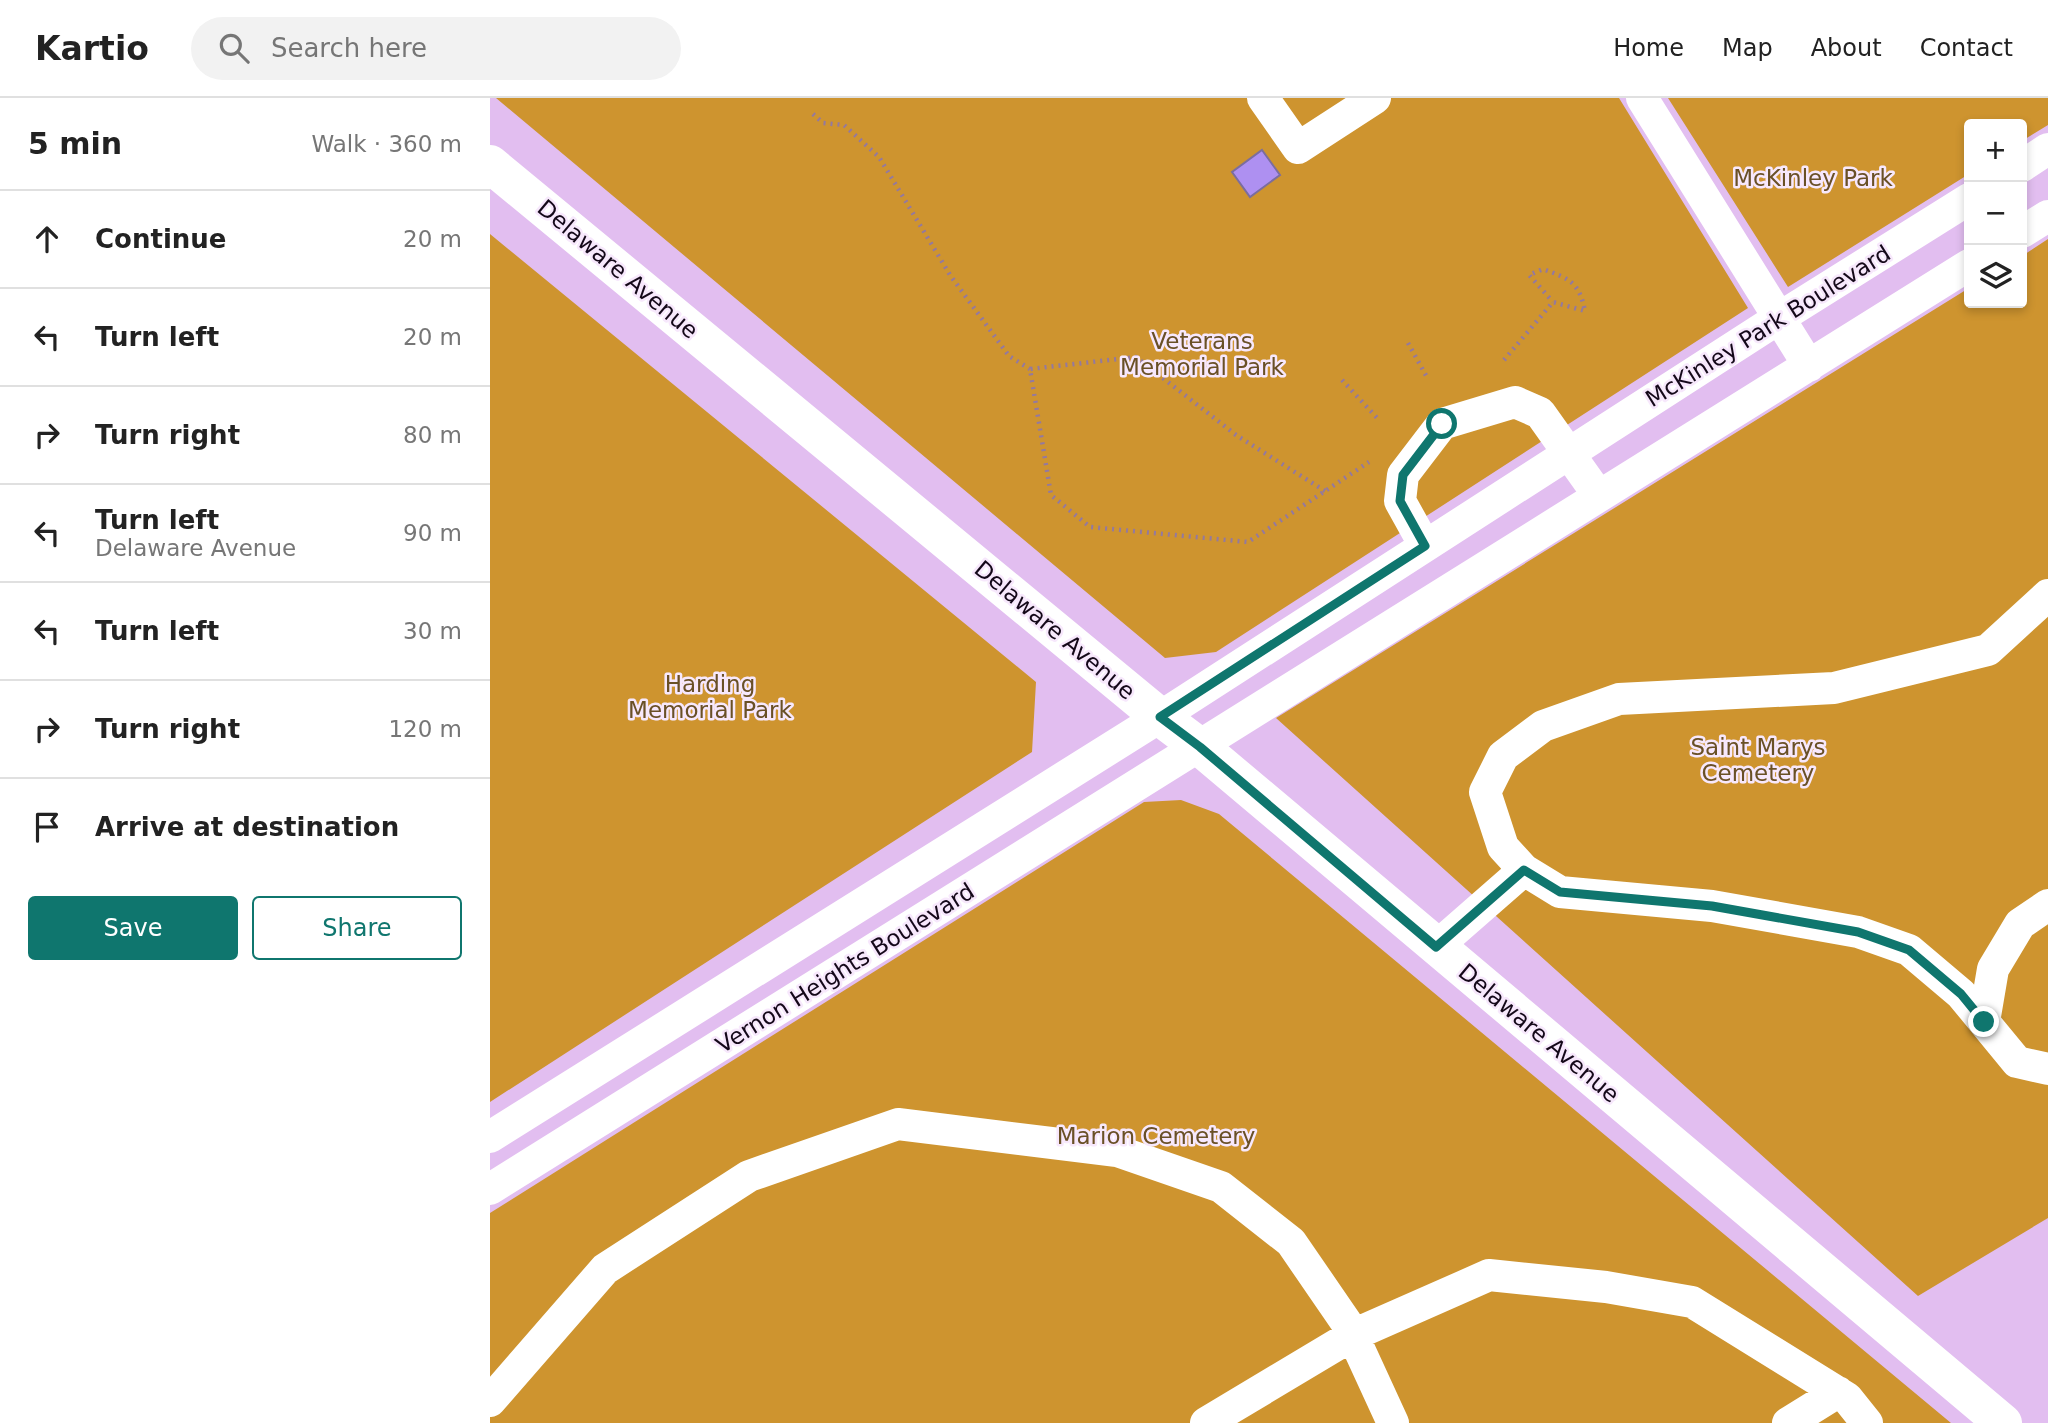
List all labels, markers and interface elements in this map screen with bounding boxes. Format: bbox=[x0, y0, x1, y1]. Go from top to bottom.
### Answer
search box bbox=[191, 17, 681, 80]
text: Kartio bbox=[35, 29, 149, 68]
icon: search bbox=[215, 29, 253, 67]
text: Search here bbox=[271, 33, 427, 63]
text: Home bbox=[1613, 34, 1684, 62]
text: Map bbox=[1722, 34, 1773, 62]
text: About bbox=[1811, 34, 1882, 62]
text: Contact bbox=[1920, 34, 2013, 62]
map controls bbox=[1964, 119, 2027, 308]
button: + bbox=[1964, 119, 2027, 182]
text: 5 min bbox=[28, 126, 122, 161]
text: Walk · 360 m bbox=[311, 131, 462, 157]
park label: McKinley Park bbox=[1733, 165, 1894, 191]
button: − bbox=[1964, 182, 2027, 245]
street label: Delaware Avenue bbox=[533, 194, 703, 344]
icon: ahead bbox=[28, 220, 66, 258]
text: Continue bbox=[95, 224, 226, 254]
text: 20 m bbox=[403, 226, 462, 252]
street label: McKinley Park Boulevard bbox=[1641, 240, 1895, 412]
button: layers bbox=[1964, 245, 2027, 308]
icon: left bbox=[28, 318, 66, 356]
text: Turn left bbox=[95, 322, 219, 352]
text: 20 m bbox=[403, 324, 462, 350]
park label: Veterans Memorial Park bbox=[1120, 328, 1285, 380]
route start bbox=[1426, 408, 1457, 439]
icon: right bbox=[28, 416, 66, 454]
text: Turn right bbox=[95, 420, 240, 450]
text: 80 m bbox=[403, 422, 462, 448]
text: Turn left bbox=[95, 505, 219, 535]
icon: left bbox=[28, 514, 66, 552]
text: 90 m bbox=[403, 520, 462, 546]
text: Delaware Avenue bbox=[95, 535, 296, 561]
street label: Delaware Avenue bbox=[970, 555, 1140, 705]
icon: left bbox=[28, 612, 66, 650]
text: Turn left bbox=[95, 616, 219, 646]
text: 30 m bbox=[403, 618, 462, 644]
park label: Harding Memorial Park bbox=[628, 671, 793, 723]
icon: right bbox=[28, 710, 66, 748]
text: Turn right bbox=[95, 714, 240, 744]
text: 120 m bbox=[388, 716, 462, 742]
park label: Saint Marys Cemetery bbox=[1691, 734, 1825, 786]
icon: arrive bbox=[28, 808, 66, 846]
text: Arrive at destination bbox=[95, 812, 399, 842]
street label: Vernon Heights Boulevard bbox=[711, 878, 979, 1058]
button: Save bbox=[28, 896, 238, 960]
button: Share bbox=[252, 896, 462, 960]
street label: Delaware Avenue bbox=[1454, 958, 1624, 1108]
route end bbox=[1968, 1006, 1999, 1037]
park label: Marion Cemetery bbox=[1057, 1123, 1255, 1149]

